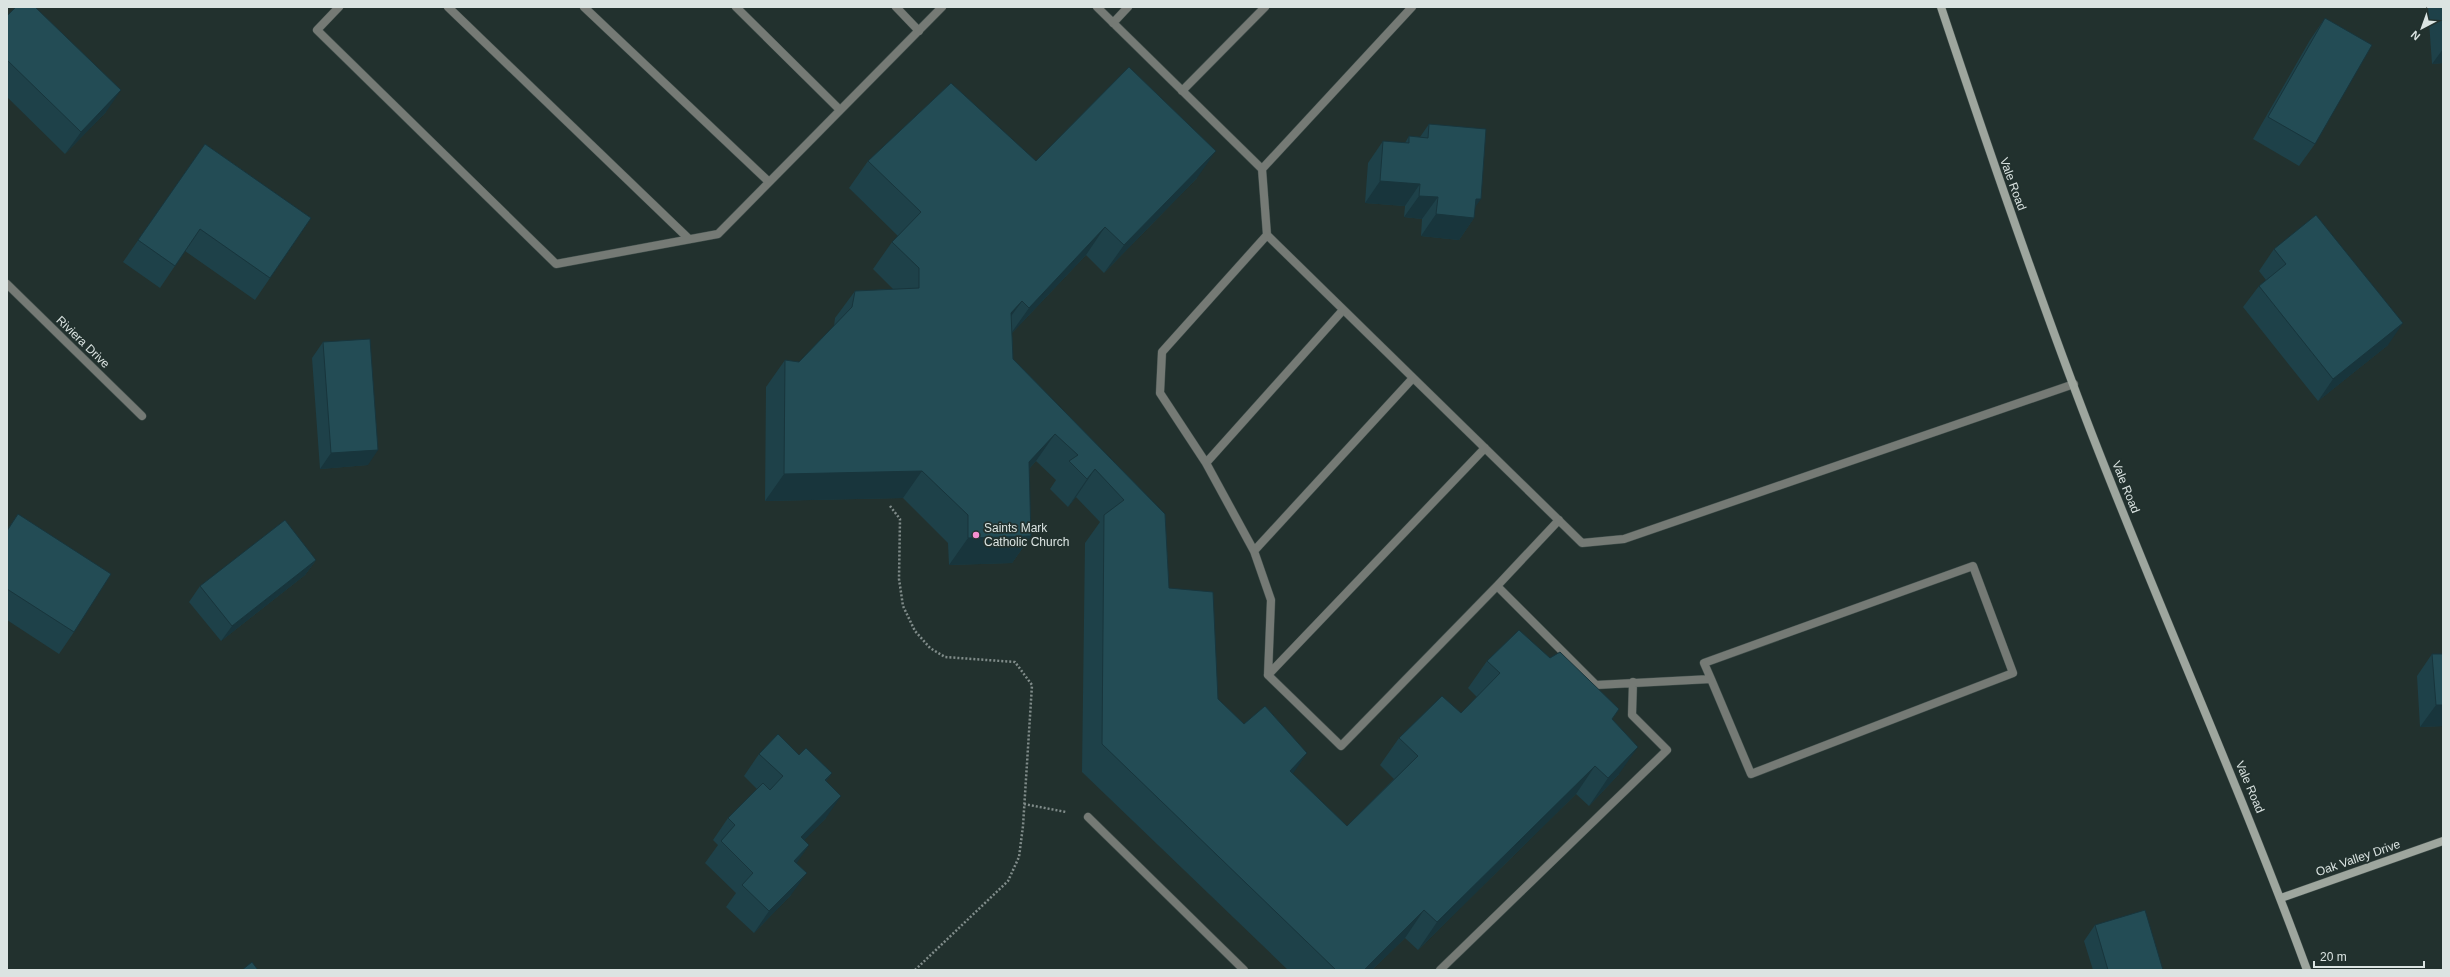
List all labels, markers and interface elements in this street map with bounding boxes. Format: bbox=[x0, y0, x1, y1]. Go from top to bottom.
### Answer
north arrow bbox=[2402, 8, 2442, 48]
text: N bbox=[2408, 28, 2422, 43]
street label: Vale Road bbox=[1997, 156, 2029, 212]
street label: Riviera Drive bbox=[53, 313, 113, 371]
street label: Vale Road bbox=[2109, 459, 2143, 515]
place label: Saints Mark Catholic Church bbox=[984, 521, 1069, 549]
marker: Saints Mark Catholic Church bbox=[971, 530, 981, 540]
street label: Vale Road bbox=[2233, 759, 2267, 815]
street label: Oak Valley Drive bbox=[2314, 837, 2402, 879]
scale bar bbox=[2314, 943, 2424, 969]
text: 20 m bbox=[2320, 950, 2347, 964]

